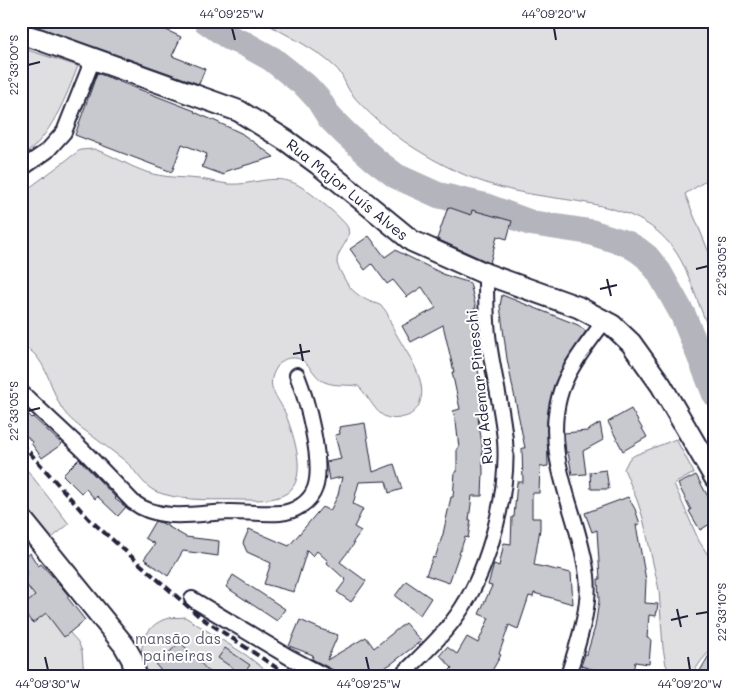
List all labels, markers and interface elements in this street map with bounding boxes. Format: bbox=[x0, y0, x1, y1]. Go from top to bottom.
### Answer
text: 44°09'25"W bbox=[200, 5, 264, 21]
text: 44°09'20"W bbox=[522, 5, 586, 21]
text: 22°33'00"S bbox=[5, 35, 21, 95]
street label: Rua Major Luís Alves bbox=[283, 134, 413, 245]
text: 22°33'05"S bbox=[713, 236, 729, 296]
street label: Rua Ademar Pineschi bbox=[461, 309, 497, 465]
text: 22°33'05"S bbox=[5, 381, 21, 441]
text: 22°33'10"S bbox=[713, 583, 729, 641]
park label: mansão das paineiras bbox=[135, 628, 221, 665]
text: 44°09'30"W bbox=[15, 675, 81, 691]
text: 44°09'25"W bbox=[337, 675, 401, 691]
text: 44°09'20"W bbox=[658, 675, 722, 691]

